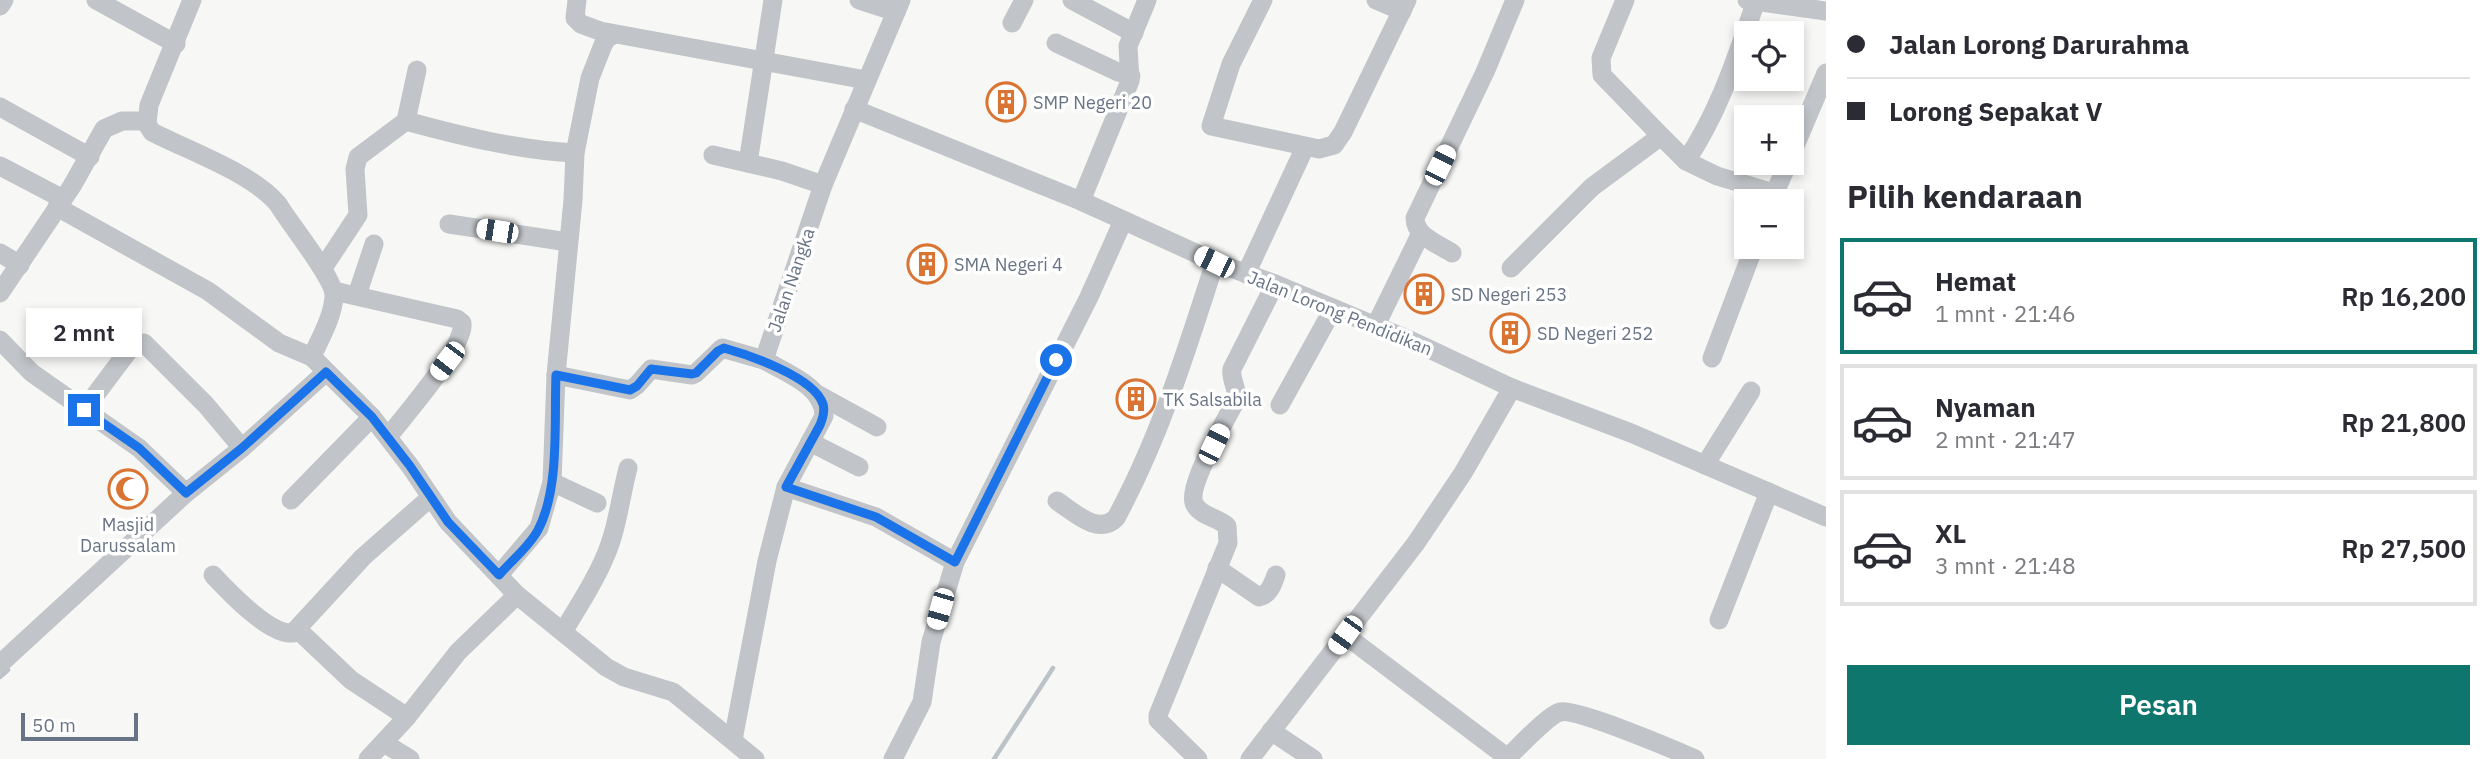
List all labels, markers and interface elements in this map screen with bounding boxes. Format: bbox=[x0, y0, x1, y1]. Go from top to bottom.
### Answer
map controls bbox=[1734, 21, 1804, 259]
button: locate bbox=[1734, 21, 1804, 91]
text: Jalan Lorong Darurahma bbox=[1889, 27, 2189, 61]
building icon: SMP Negeri 20 bbox=[985, 81, 1027, 123]
place label: SMP Negeri 20 bbox=[1033, 91, 1152, 114]
text: Lorong Sepakat V bbox=[1889, 94, 2102, 128]
button: + bbox=[1734, 105, 1804, 175]
car bbox=[1422, 142, 1459, 188]
text: Pilih kendaraan bbox=[1847, 175, 2083, 217]
button: − bbox=[1734, 189, 1804, 259]
car bbox=[475, 217, 520, 245]
street label: Jalan Nangka bbox=[762, 224, 820, 335]
building icon: SMA Negeri 4 bbox=[906, 243, 948, 285]
car bbox=[1191, 243, 1238, 281]
place label: SMA Negeri 4 bbox=[954, 253, 1063, 276]
text: Hemat bbox=[1935, 264, 2016, 298]
street label: Jalan Lorong Pendidikan bbox=[1244, 265, 1436, 361]
icon: car bbox=[1851, 265, 1914, 328]
building icon: SD Negeri 253 bbox=[1403, 273, 1445, 315]
text: Rp 16,200 bbox=[2341, 279, 2466, 313]
place label: SD Negeri 253 bbox=[1451, 283, 1567, 306]
text: 1 mnt · 21:46 bbox=[1935, 298, 2076, 328]
callout: 2 mnt bbox=[26, 308, 142, 358]
building icon: SD Negeri 252 bbox=[1489, 312, 1531, 354]
text: 2 mnt bbox=[53, 317, 115, 347]
place label: SD Negeri 252 bbox=[1537, 322, 1653, 345]
car bbox=[426, 338, 469, 384]
route start bbox=[1040, 344, 1072, 376]
building icon: TK Salsabila bbox=[1115, 378, 1157, 420]
place label: TK Salsabila bbox=[1163, 388, 1262, 411]
text: Nyaman bbox=[1935, 390, 2036, 424]
icon: car bbox=[1851, 391, 1914, 454]
route end bbox=[68, 394, 100, 426]
text: Rp 21,800 bbox=[2341, 405, 2466, 439]
car bbox=[1196, 421, 1233, 467]
text: 2 mnt · 21:47 bbox=[1935, 424, 2076, 454]
mosque icon: Masjid Darussalam bbox=[107, 468, 149, 510]
place label: Masjid Darussalam bbox=[80, 513, 176, 557]
text: XL bbox=[1935, 516, 1966, 550]
icon: car bbox=[1851, 517, 1914, 580]
text: Rp 27,500 bbox=[2341, 531, 2466, 565]
text: 3 mnt · 21:48 bbox=[1935, 550, 2076, 580]
car bbox=[925, 586, 956, 632]
car bbox=[1325, 612, 1366, 658]
button: Pesan bbox=[1847, 665, 2470, 745]
scale bar bbox=[21, 710, 138, 742]
text: 50 m bbox=[32, 713, 76, 737]

